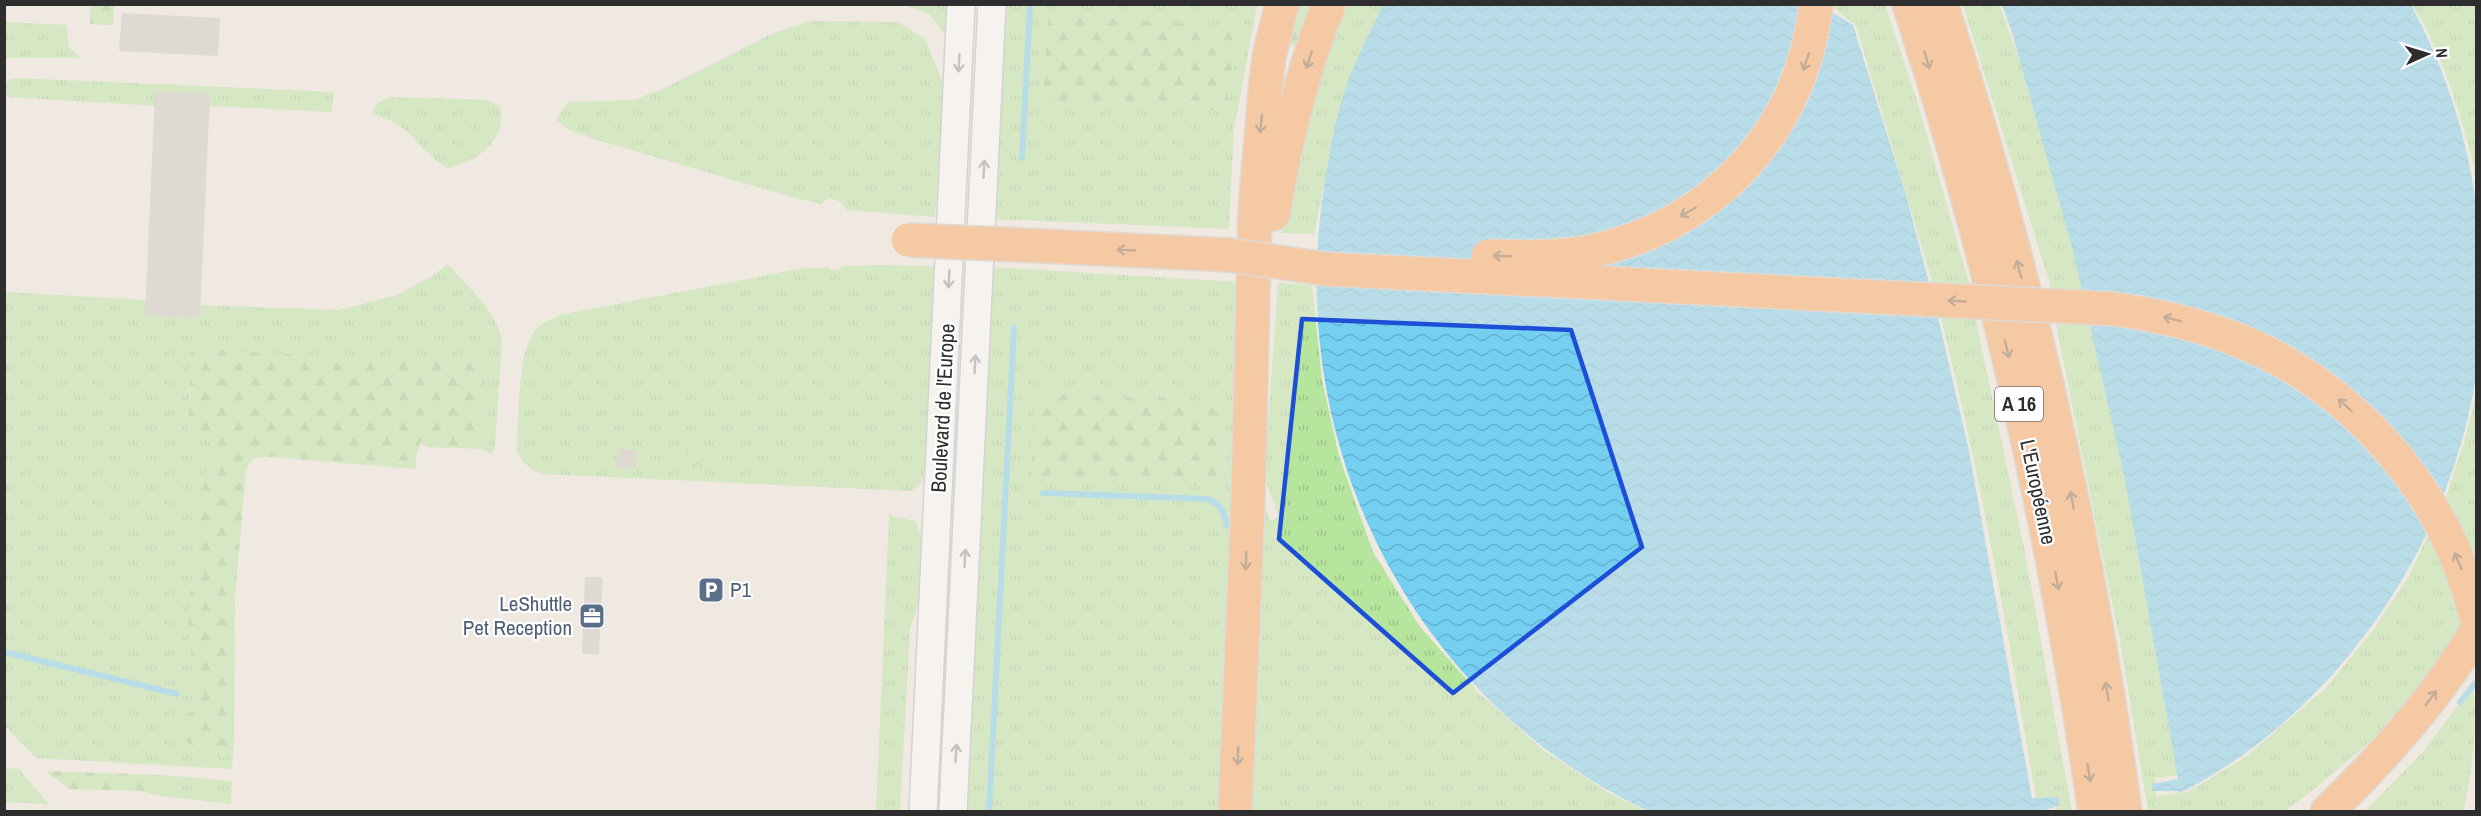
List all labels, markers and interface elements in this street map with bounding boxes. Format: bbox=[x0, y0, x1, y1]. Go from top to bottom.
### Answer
north arrow bbox=[2397, 24, 2457, 84]
text: N bbox=[2431, 47, 2453, 58]
one-way arrow bbox=[1303, 50, 1314, 69]
one-way arrow bbox=[1922, 50, 1933, 69]
one-way arrow bbox=[1799, 52, 1810, 71]
one-way arrow bbox=[953, 53, 964, 73]
one-way arrow bbox=[1255, 114, 1266, 134]
one-way arrow bbox=[978, 159, 989, 179]
one-way arrow bbox=[1680, 206, 1697, 218]
one-way arrow bbox=[1117, 245, 1137, 256]
one-way arrow bbox=[1492, 251, 1512, 262]
one-way arrow bbox=[2013, 259, 2024, 278]
one-way arrow bbox=[943, 269, 954, 289]
one-way arrow bbox=[1948, 296, 1968, 307]
one-way arrow bbox=[2163, 312, 2182, 324]
street label: Boulevard de l'Europe bbox=[924, 323, 961, 493]
one-way arrow bbox=[2001, 339, 2013, 358]
one-way arrow bbox=[969, 354, 980, 374]
road number: A 16 bbox=[1995, 387, 2043, 421]
one-way arrow bbox=[2338, 398, 2353, 412]
street label: L'Européenne bbox=[2013, 437, 2064, 547]
one-way arrow bbox=[2065, 490, 2077, 509]
one-way arrow bbox=[960, 549, 971, 569]
one-way arrow bbox=[1240, 550, 1252, 570]
one-way arrow bbox=[2452, 553, 2463, 571]
one-way arrow bbox=[2052, 571, 2063, 590]
parking icon: P1 bbox=[696, 575, 726, 605]
place label: P1 bbox=[730, 575, 751, 604]
place label: LeShuttle Pet Reception bbox=[463, 589, 572, 642]
office icon: LeShuttle Pet Reception bbox=[577, 601, 607, 631]
one-way arrow bbox=[2101, 682, 2112, 702]
one-way arrow bbox=[2424, 690, 2437, 706]
one-way arrow bbox=[951, 744, 962, 764]
one-way arrow bbox=[1232, 745, 1243, 765]
one-way arrow bbox=[2084, 763, 2095, 783]

